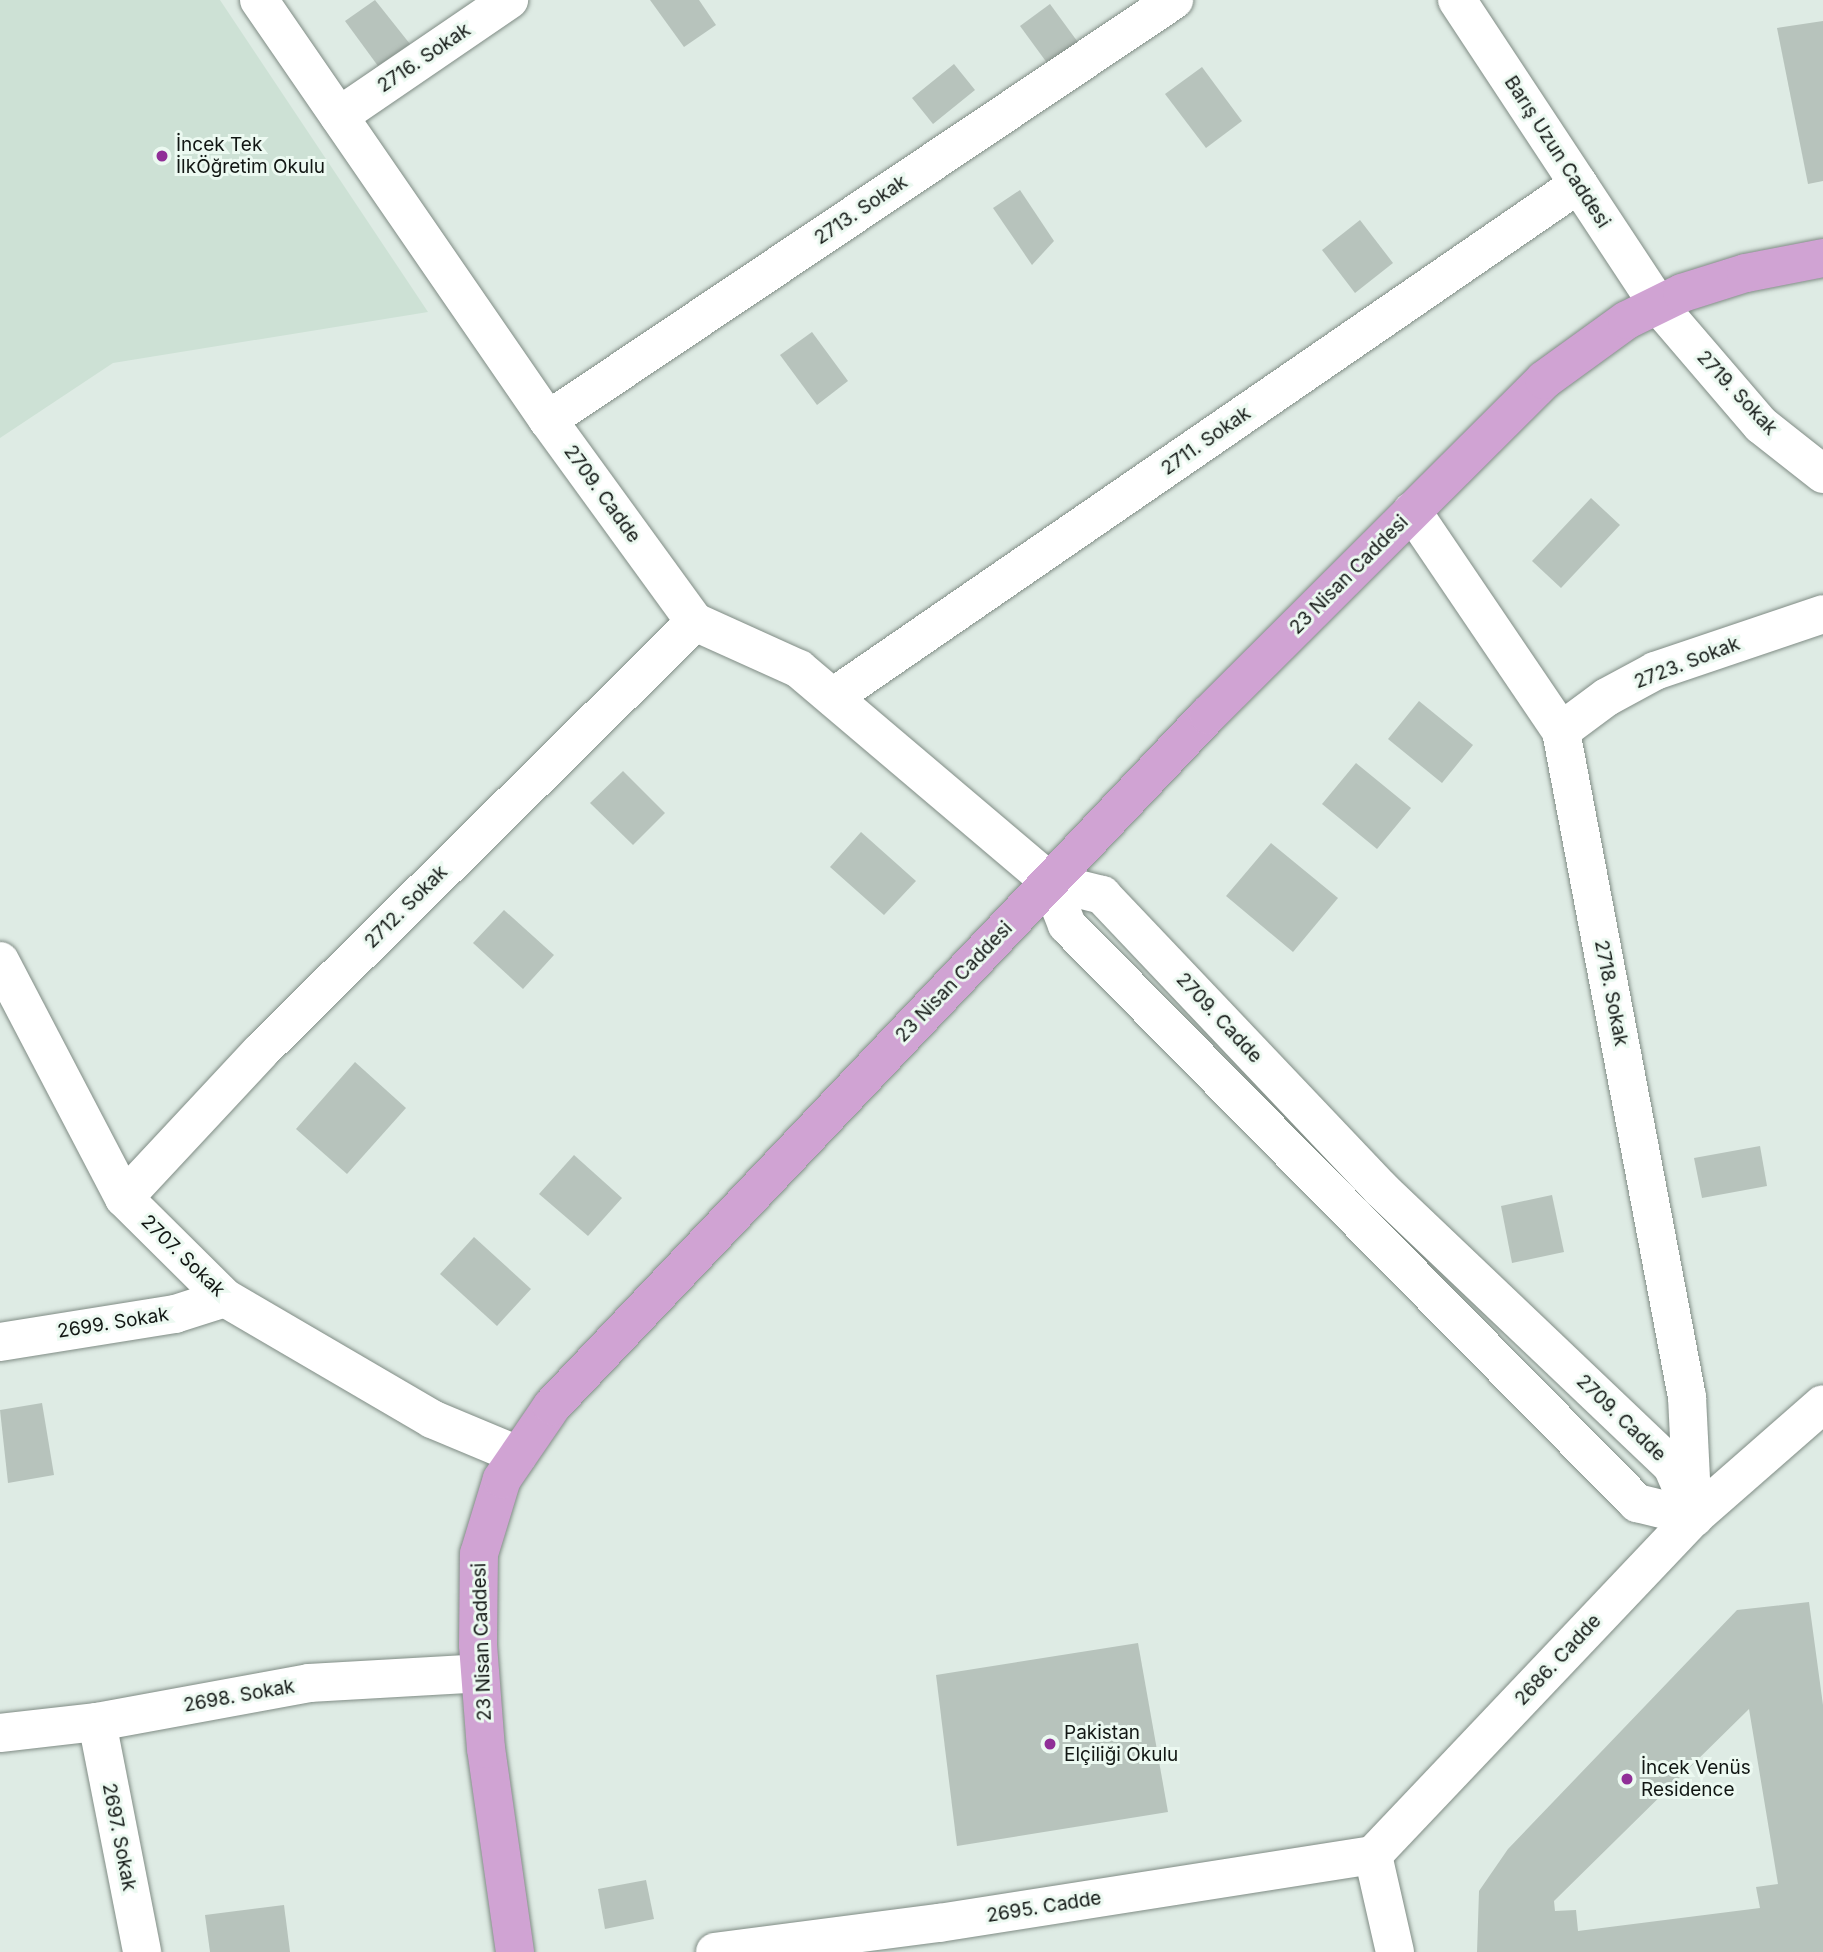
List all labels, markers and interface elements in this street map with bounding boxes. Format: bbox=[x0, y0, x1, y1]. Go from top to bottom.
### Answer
street label: 2716. Sokak bbox=[373, 19, 475, 97]
street label: Barış Uzun Caddesi bbox=[1499, 72, 1615, 232]
place label: İncek Tek İlkÖğretim Okulu bbox=[176, 134, 325, 178]
marker: İncek Tek İlkÖğretim Okulu bbox=[154, 148, 170, 164]
street label: 2713. Sokak bbox=[810, 171, 912, 249]
street label: 2719. Sokak bbox=[1692, 346, 1782, 440]
street label: 2711. Sokak bbox=[1157, 402, 1255, 480]
street label: 2709. Cadde bbox=[559, 441, 645, 547]
street label: 23 Nisan Caddesi bbox=[1285, 511, 1413, 639]
street label: 2723. Sokak bbox=[1631, 632, 1743, 694]
street label: 2712. Sokak bbox=[360, 861, 452, 953]
street label: 23 Nisan Caddesi bbox=[891, 917, 1017, 1047]
street label: 2718. Sokak bbox=[1590, 938, 1632, 1048]
street label: 2709. Cadde bbox=[1171, 968, 1267, 1068]
street label: 2707. Sokak bbox=[136, 1210, 230, 1302]
street label: 2699. Sokak bbox=[56, 1303, 170, 1343]
street label: 2709. Cadde bbox=[1572, 1370, 1670, 1466]
street label: 23 Nisan Caddesi bbox=[468, 1562, 496, 1722]
street label: 2686. Cadde bbox=[1510, 1610, 1606, 1710]
street label: 2698. Sokak bbox=[182, 1675, 296, 1717]
place label: Pakistan Elçiliği Okulu bbox=[1064, 1722, 1178, 1766]
marker: Pakistan Elçiliği Okulu bbox=[1042, 1736, 1058, 1752]
place label: İncek Venüs Residence bbox=[1641, 1757, 1751, 1801]
marker: İncek Venüs Residence bbox=[1619, 1771, 1635, 1787]
street label: 2697. Sokak bbox=[97, 1781, 141, 1893]
street label: 2695. Cadde bbox=[985, 1887, 1103, 1927]

